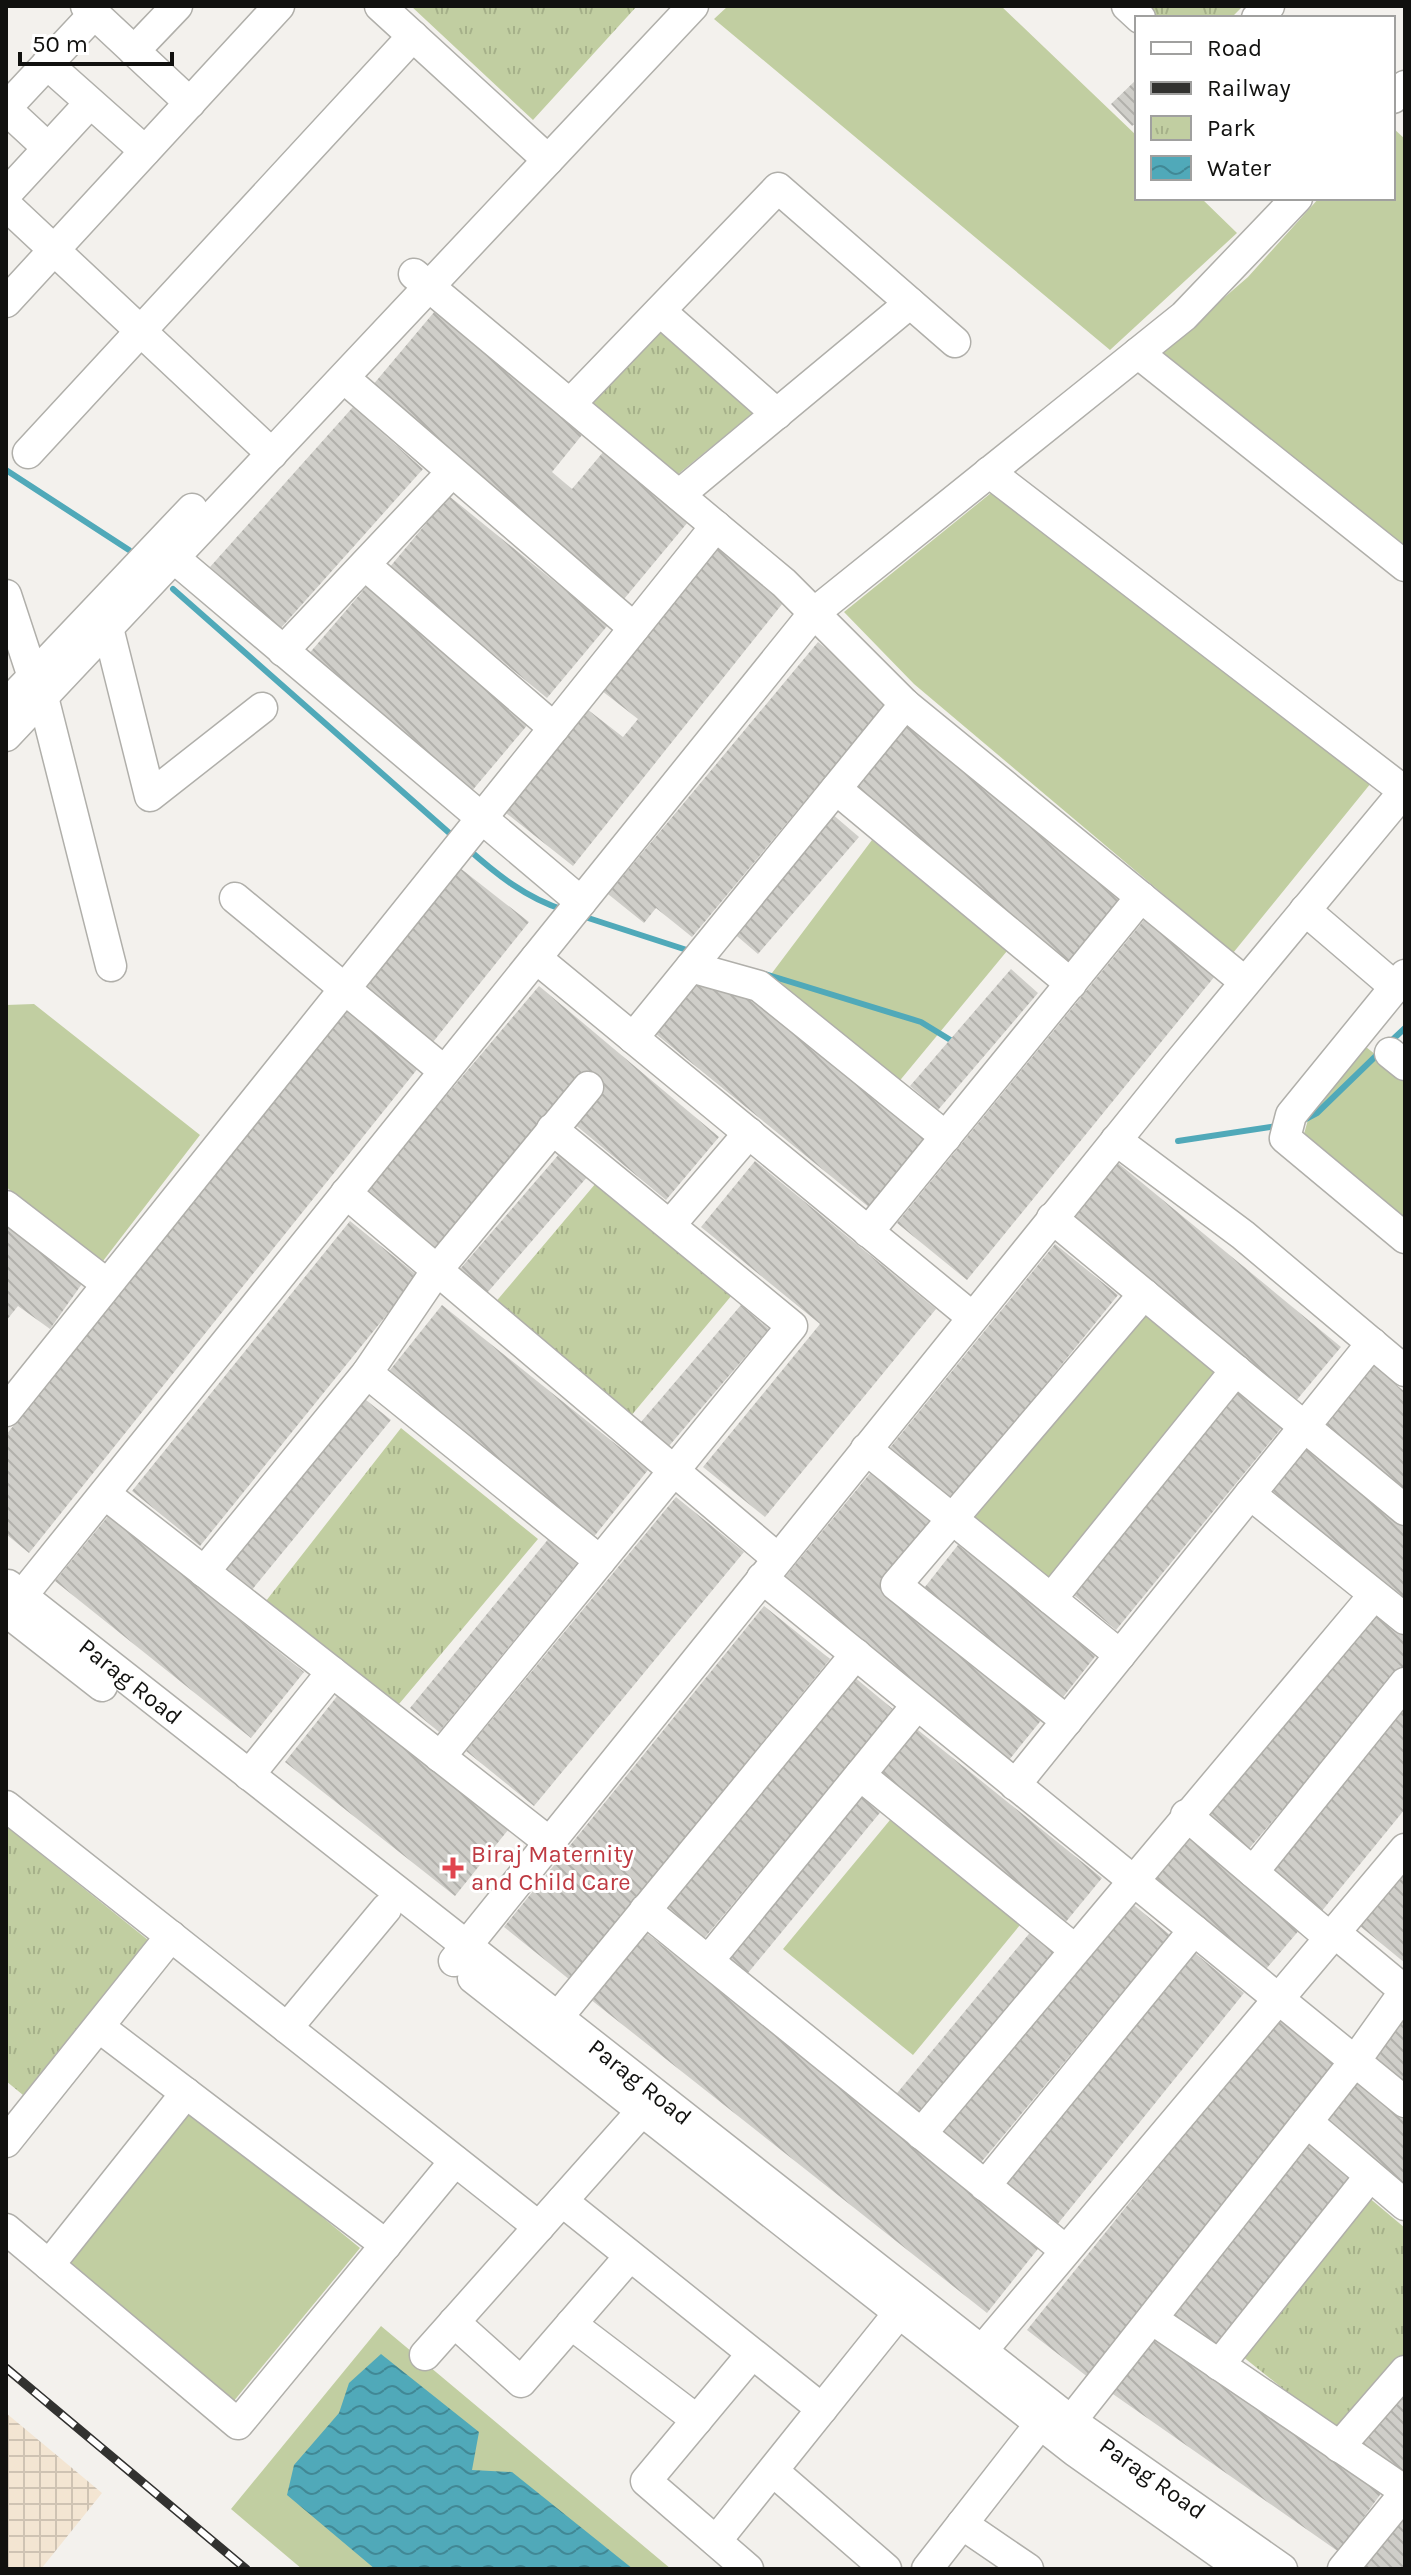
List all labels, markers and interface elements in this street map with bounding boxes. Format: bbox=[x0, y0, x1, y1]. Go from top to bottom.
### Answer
scale bar bbox=[20, 16, 172, 66]
legend bbox=[1135, 16, 1395, 200]
text: 50 m bbox=[32, 30, 88, 58]
text: Road bbox=[1207, 34, 1262, 62]
text: Railway bbox=[1207, 74, 1291, 102]
text: Park bbox=[1207, 114, 1256, 142]
text: Water bbox=[1207, 154, 1271, 182]
street label: Parag Road bbox=[74, 1632, 188, 1730]
place label: Biraj Maternity and Child Care bbox=[471, 1840, 634, 1896]
marker: Biraj Maternity and Child Care bbox=[442, 1857, 464, 1879]
street label: Parag Road bbox=[583, 2033, 697, 2131]
street label: Parag Road bbox=[1094, 2431, 1211, 2525]

